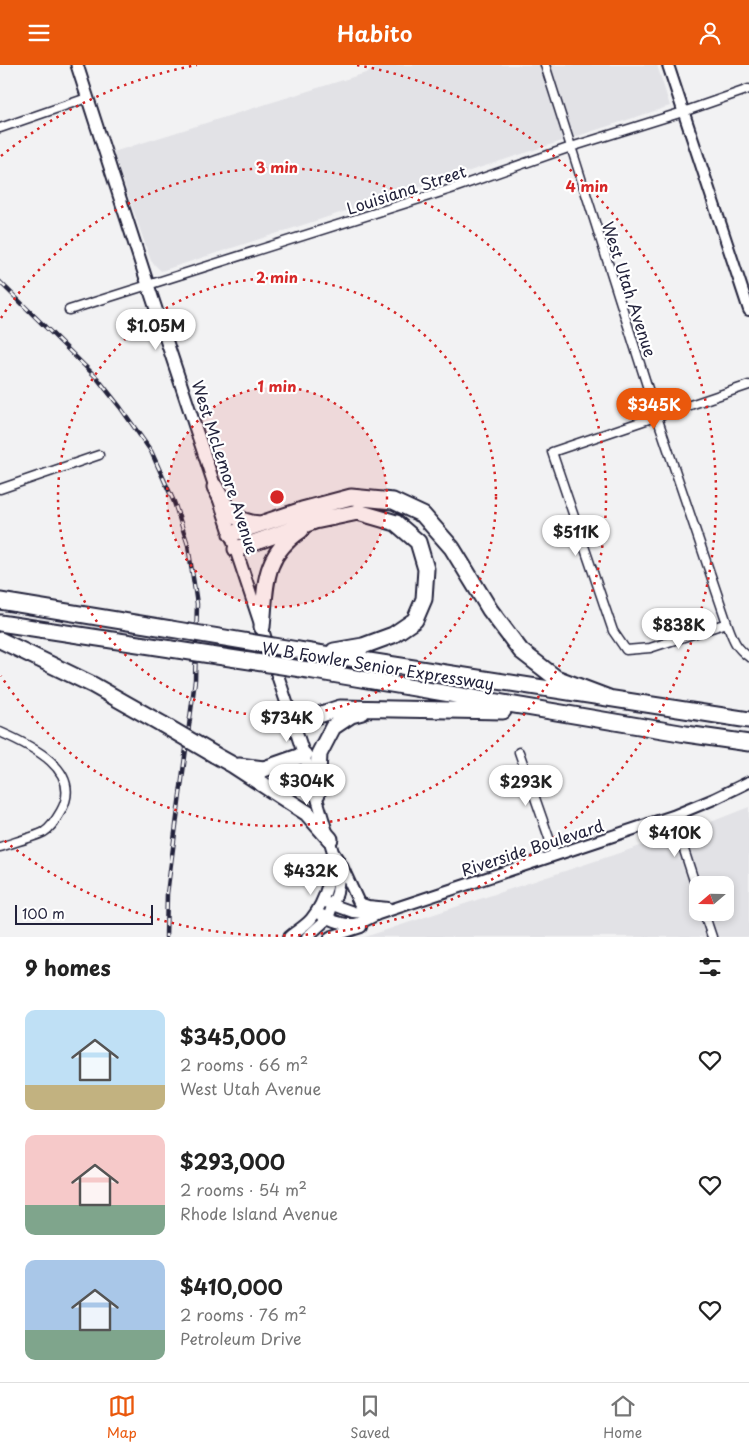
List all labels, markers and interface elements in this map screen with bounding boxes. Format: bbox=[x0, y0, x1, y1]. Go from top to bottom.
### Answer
text: Habito bbox=[337, 16, 412, 49]
icon: menu bbox=[25, 19, 53, 47]
icon: person bbox=[696, 19, 724, 47]
text: 3 min bbox=[256, 155, 298, 178]
street label: Louisiana Street bbox=[343, 158, 469, 220]
text: 4 min bbox=[566, 174, 608, 197]
street label: West Utah Avenue bbox=[597, 218, 663, 360]
text: 2 min bbox=[256, 265, 298, 288]
pin: $1.05M bbox=[115, 309, 197, 351]
text: $1.05M bbox=[127, 313, 185, 337]
text: 1 min bbox=[258, 374, 296, 397]
street label: West McLemore Avenue bbox=[187, 377, 266, 557]
pin: $345K bbox=[619, 387, 689, 430]
text: $345K bbox=[627, 392, 681, 416]
centre of rings bbox=[268, 488, 286, 506]
pin: $511K bbox=[541, 515, 611, 557]
text: $511K bbox=[553, 519, 599, 543]
pin: $838K bbox=[644, 607, 714, 650]
text: $838K bbox=[653, 612, 705, 636]
street label: W B Fowler Senior Expressway bbox=[260, 635, 496, 695]
pin: $734K bbox=[252, 701, 322, 743]
text: $734K bbox=[261, 705, 313, 729]
pin: $304K bbox=[272, 763, 342, 806]
pin: $293K bbox=[491, 765, 561, 807]
text: $304K bbox=[280, 768, 334, 792]
text: $293K bbox=[500, 769, 552, 793]
street label: Riverside Boulevard bbox=[458, 813, 607, 881]
pin: $410K bbox=[640, 815, 710, 858]
text: $410K bbox=[649, 820, 701, 844]
pin: $432K bbox=[276, 853, 346, 896]
text: $432K bbox=[284, 858, 338, 882]
north arrow bbox=[689, 876, 734, 921]
map controls bbox=[689, 876, 734, 921]
scale bar bbox=[15, 902, 152, 925]
text: 100 m bbox=[22, 903, 65, 924]
text: 9 homes bbox=[25, 951, 111, 983]
icon: filters bbox=[696, 953, 724, 981]
text: $345,000 bbox=[180, 1020, 286, 1052]
icon: home bbox=[65, 1030, 125, 1090]
icon: heart bbox=[696, 1046, 724, 1074]
text: 2 rooms · 66 m² bbox=[180, 1052, 308, 1076]
text: West Utah Avenue bbox=[180, 1076, 321, 1100]
text: $293,000 bbox=[180, 1145, 285, 1177]
icon: home bbox=[65, 1155, 125, 1215]
icon: heart bbox=[696, 1171, 724, 1199]
text: 2 rooms · 54 m² bbox=[180, 1177, 307, 1201]
text: Rhode Island Avenue bbox=[180, 1201, 338, 1225]
text: $410,000 bbox=[180, 1270, 283, 1302]
icon: home bbox=[65, 1280, 125, 1340]
icon: heart bbox=[696, 1296, 724, 1324]
text: 2 rooms · 76 m² bbox=[180, 1302, 307, 1326]
text: Petroleum Drive bbox=[180, 1326, 301, 1350]
tab: Map bbox=[107, 1392, 137, 1443]
tab: Saved bbox=[350, 1392, 390, 1443]
tab: Home bbox=[603, 1392, 642, 1443]

